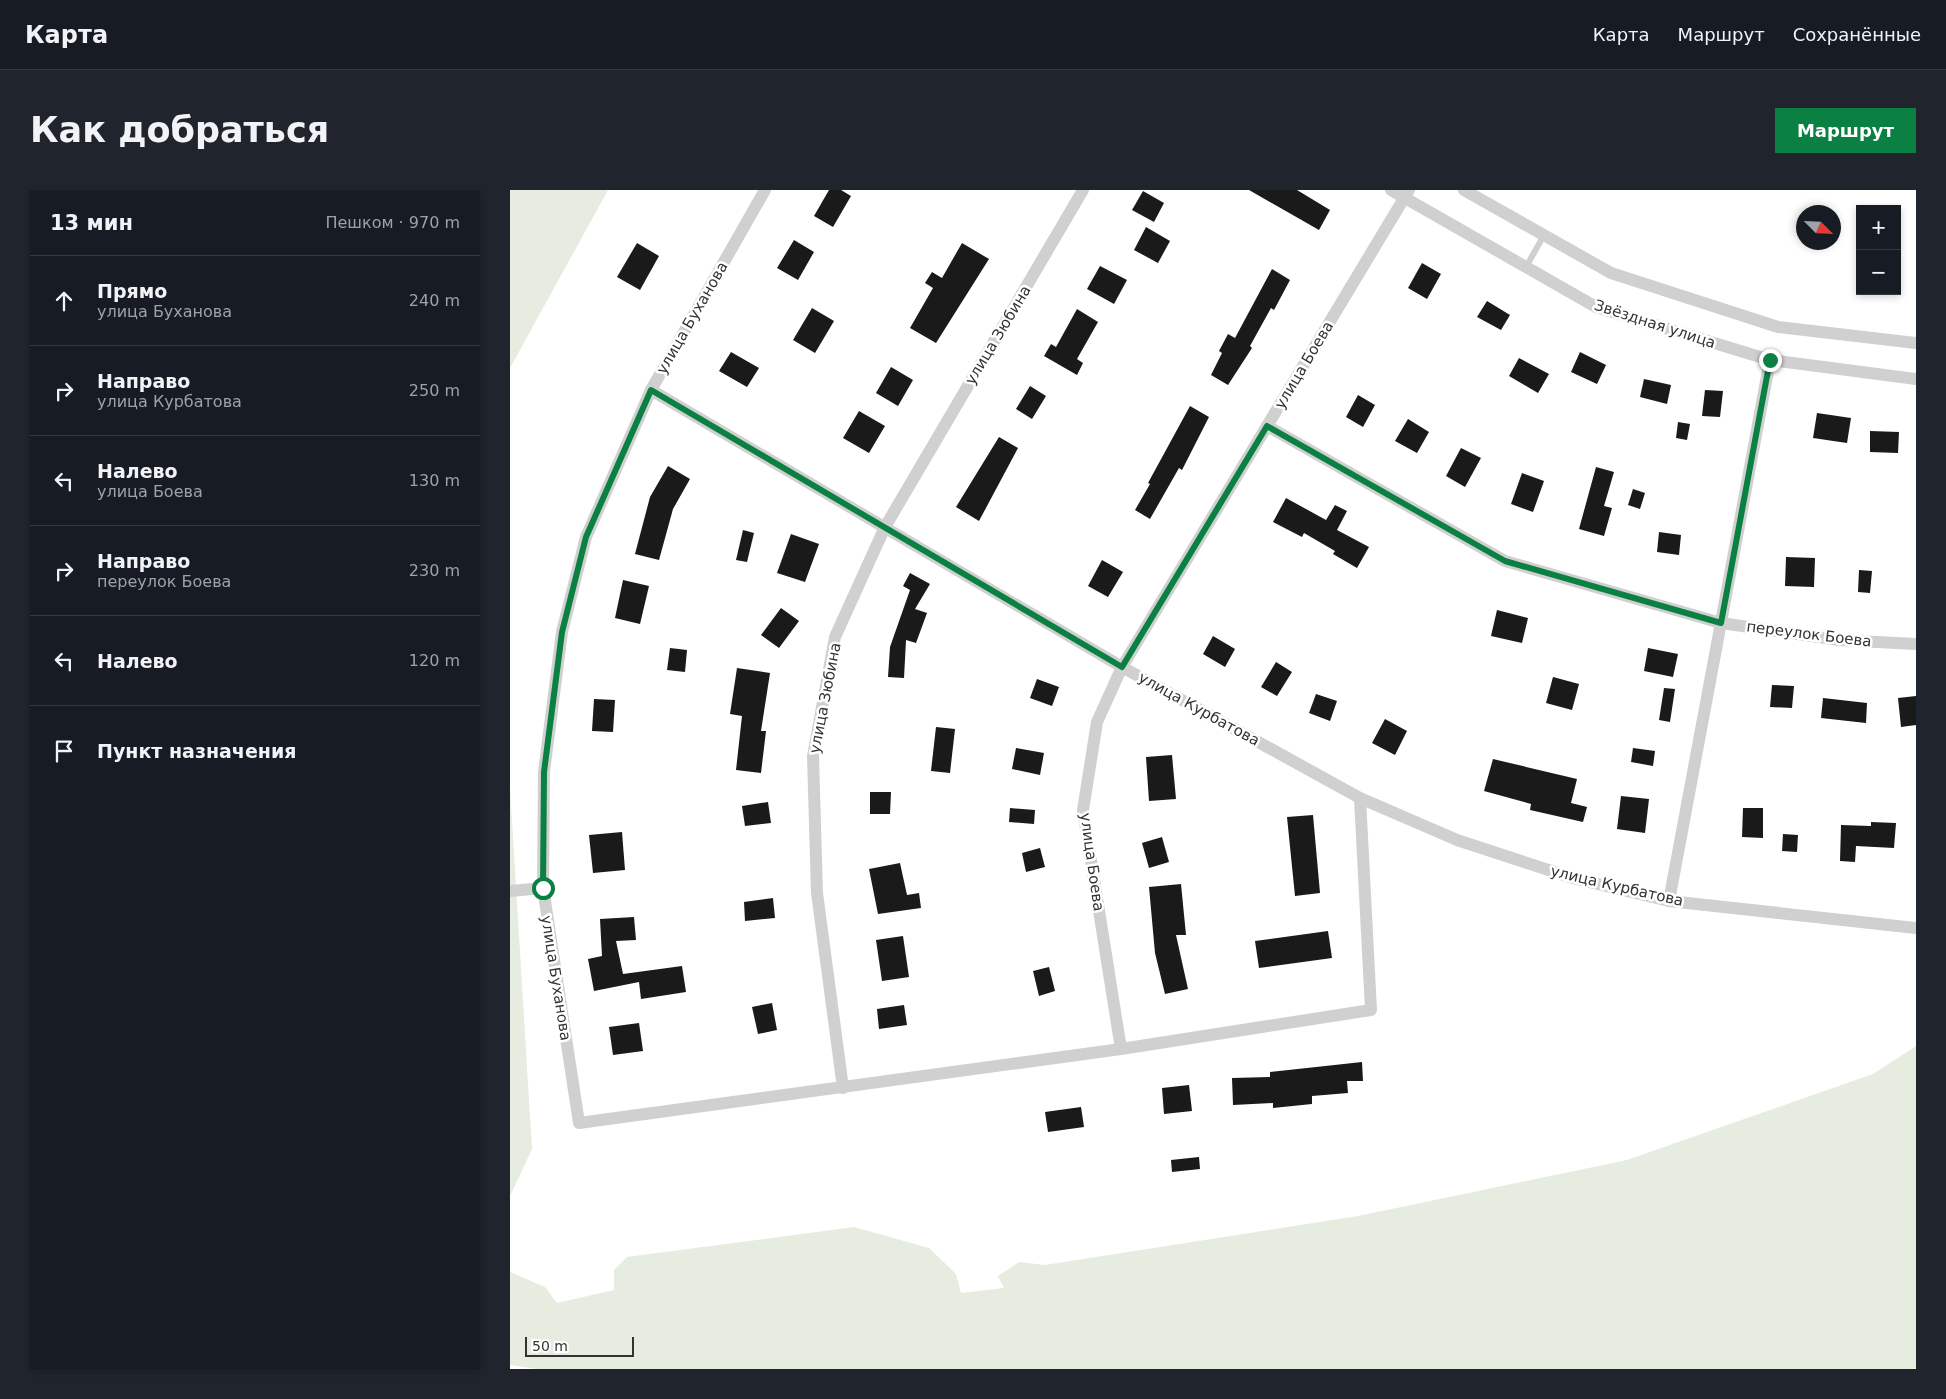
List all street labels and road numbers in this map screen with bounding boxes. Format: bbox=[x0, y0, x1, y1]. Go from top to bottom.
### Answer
street label: улица Буханова bbox=[653, 259, 731, 377]
street label: улица Зюбина bbox=[961, 282, 1035, 388]
street label: Звёздная улица bbox=[1592, 296, 1718, 352]
street label: улица Боева bbox=[1271, 318, 1337, 412]
street label: переулок Боева bbox=[1745, 617, 1873, 651]
street label: улица Зюбина bbox=[805, 641, 845, 755]
street label: улица Курбатова bbox=[1135, 668, 1263, 750]
street label: улица Боева bbox=[1076, 812, 1108, 912]
street label: улица Курбатова bbox=[1549, 862, 1685, 910]
street label: улица Буханова bbox=[537, 914, 575, 1042]

